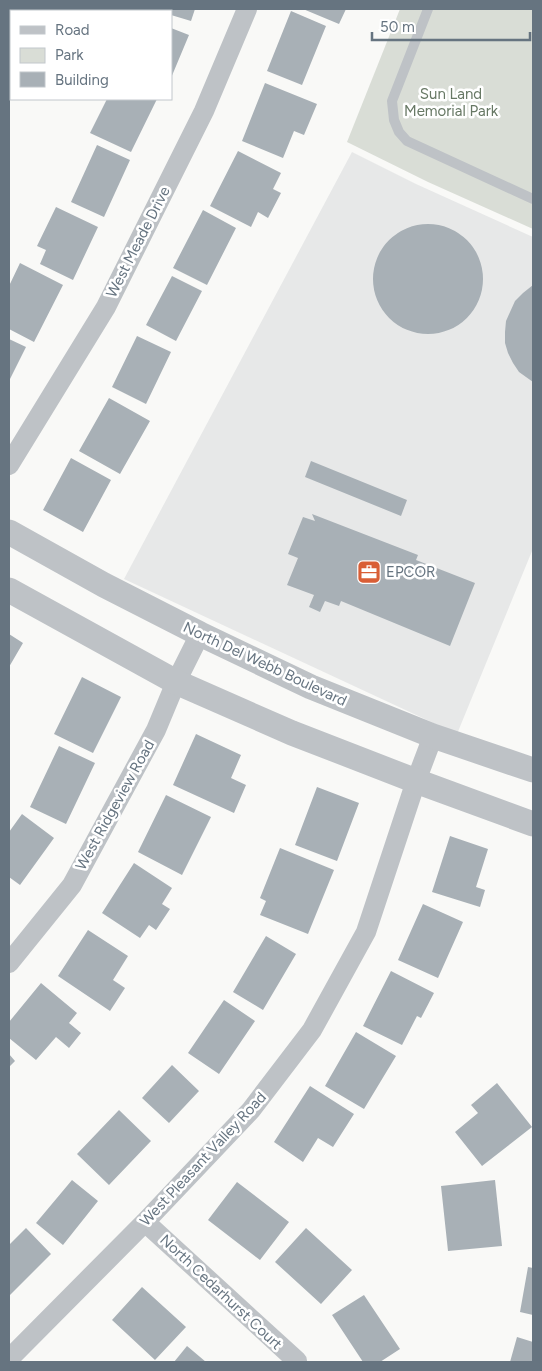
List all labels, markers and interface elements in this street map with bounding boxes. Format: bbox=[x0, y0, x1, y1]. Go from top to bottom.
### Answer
legend bbox=[10, 10, 172, 100]
scale bar bbox=[372, 10, 530, 42]
text: 50 m bbox=[380, 18, 415, 36]
text: Road bbox=[55, 21, 90, 39]
text: Park bbox=[55, 46, 84, 64]
text: Building bbox=[55, 71, 109, 89]
park label: Sun Land Memorial Park bbox=[404, 85, 499, 120]
street label: West Meade Drive bbox=[102, 183, 174, 301]
office icon: EPCOR bbox=[356, 559, 382, 585]
place label: EPCOR bbox=[386, 563, 435, 581]
street label: North Del Webb Boulevard bbox=[180, 618, 350, 710]
street label: West Ridgeview Road bbox=[72, 737, 158, 873]
street label: West Pleasant Valley Road bbox=[136, 1088, 270, 1230]
street label: North Cedarhurst Court bbox=[156, 1231, 286, 1354]

